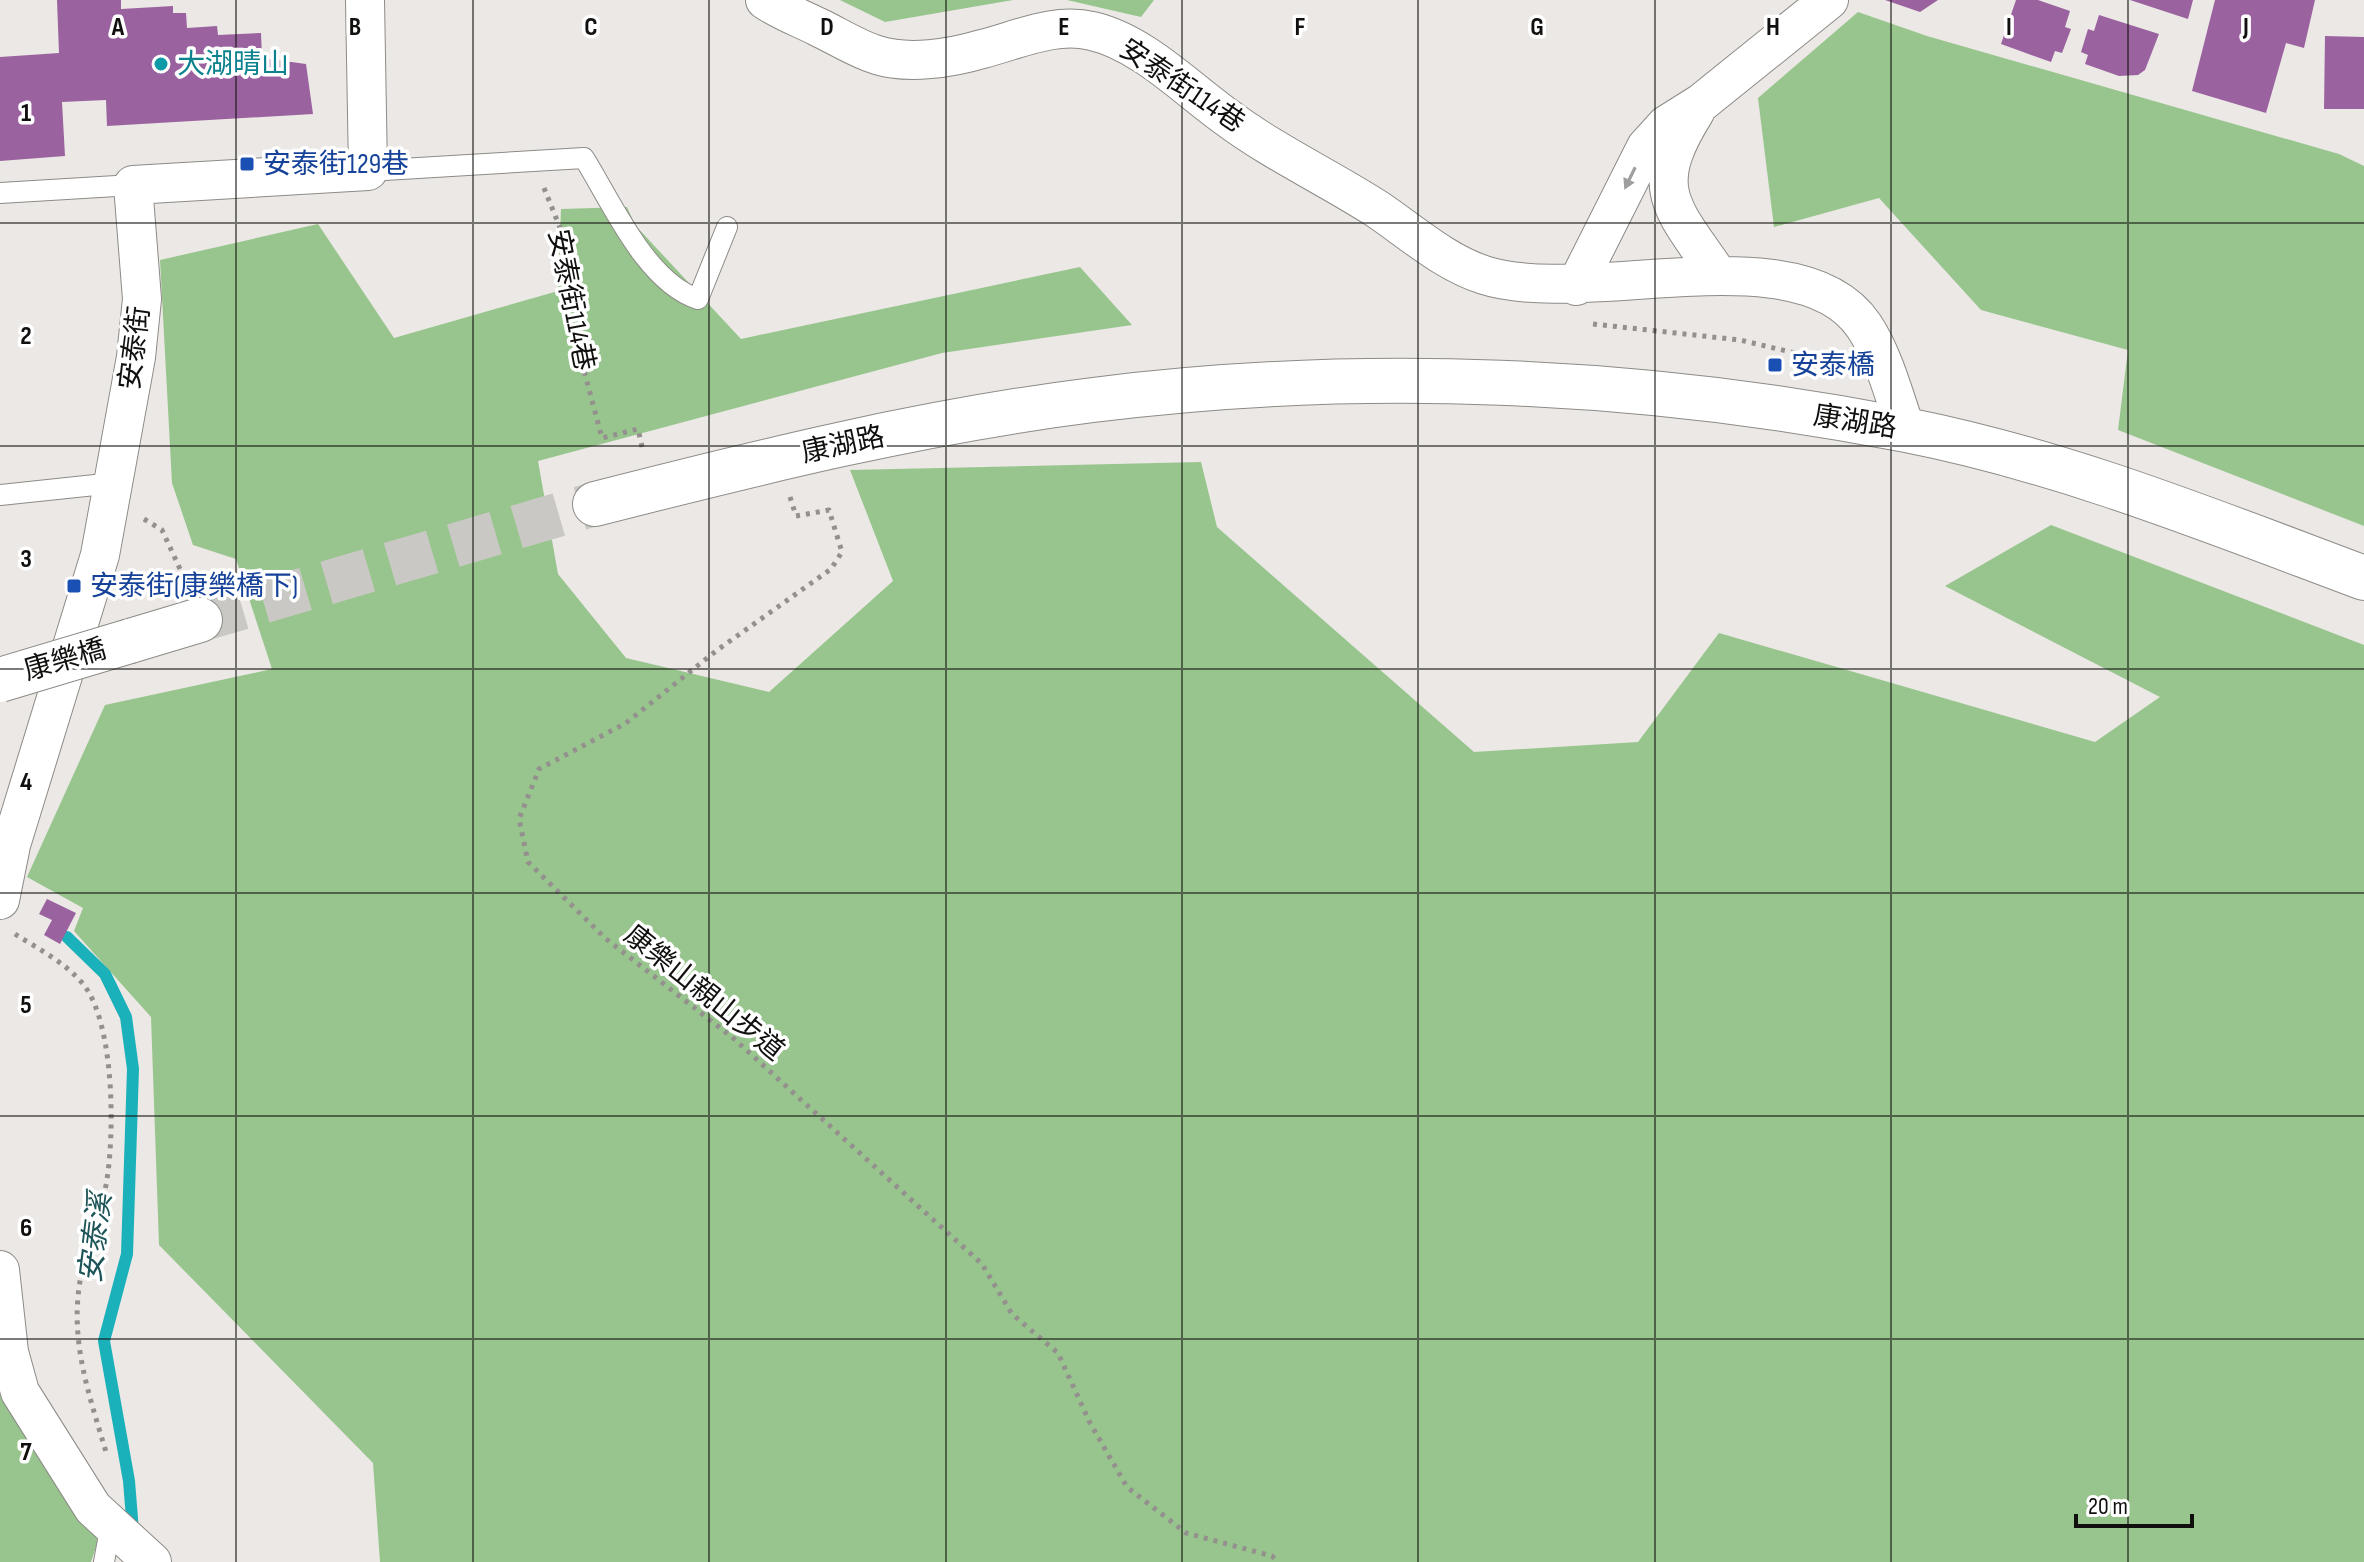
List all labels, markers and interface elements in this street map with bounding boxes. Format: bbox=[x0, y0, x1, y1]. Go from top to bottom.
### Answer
text: A bbox=[111, 12, 125, 43]
text: B bbox=[349, 12, 361, 43]
text: C bbox=[584, 12, 598, 43]
text: D bbox=[820, 12, 834, 43]
text: E bbox=[1058, 12, 1070, 43]
text: F bbox=[1295, 12, 1306, 43]
text: G bbox=[1530, 12, 1544, 43]
text: H bbox=[1766, 12, 1780, 43]
text: I bbox=[2006, 12, 2012, 43]
text: J bbox=[2242, 12, 2249, 43]
street label: 安泰街114巷 bbox=[1113, 32, 1251, 140]
place label: 大湖晴山 bbox=[177, 48, 289, 81]
marker: 大湖晴山 bbox=[152, 55, 170, 73]
text: 1 bbox=[21, 98, 31, 129]
place label: 安泰街129巷 bbox=[263, 148, 409, 181]
marker: 安泰街129巷 bbox=[238, 155, 256, 173]
one-way arrow bbox=[1624, 167, 1637, 190]
street label: 安泰街114巷 bbox=[541, 227, 601, 373]
street label: 安泰街 bbox=[114, 304, 156, 392]
text: 2 bbox=[20, 321, 32, 352]
place label: 安泰橋 bbox=[1791, 349, 1875, 382]
marker: 安泰橋 bbox=[1766, 356, 1784, 374]
street label: 康湖路 bbox=[1811, 399, 1899, 445]
street label: 康湖路 bbox=[798, 420, 888, 470]
text: 3 bbox=[20, 544, 32, 575]
place label: 安泰街(康樂橋下) bbox=[90, 570, 298, 603]
marker: 安泰街(康樂橋下) bbox=[65, 577, 83, 595]
street label: 康樂橋 bbox=[20, 633, 110, 687]
text: 4 bbox=[20, 767, 32, 798]
street label: 康樂山親山步道 bbox=[617, 918, 791, 1068]
text: 5 bbox=[20, 990, 32, 1021]
water label: 安泰溪 bbox=[73, 1187, 120, 1285]
text: 6 bbox=[20, 1213, 32, 1244]
text: 7 bbox=[20, 1437, 32, 1468]
scale bar bbox=[2076, 1478, 2192, 1528]
text: 20 m bbox=[2088, 1492, 2128, 1521]

